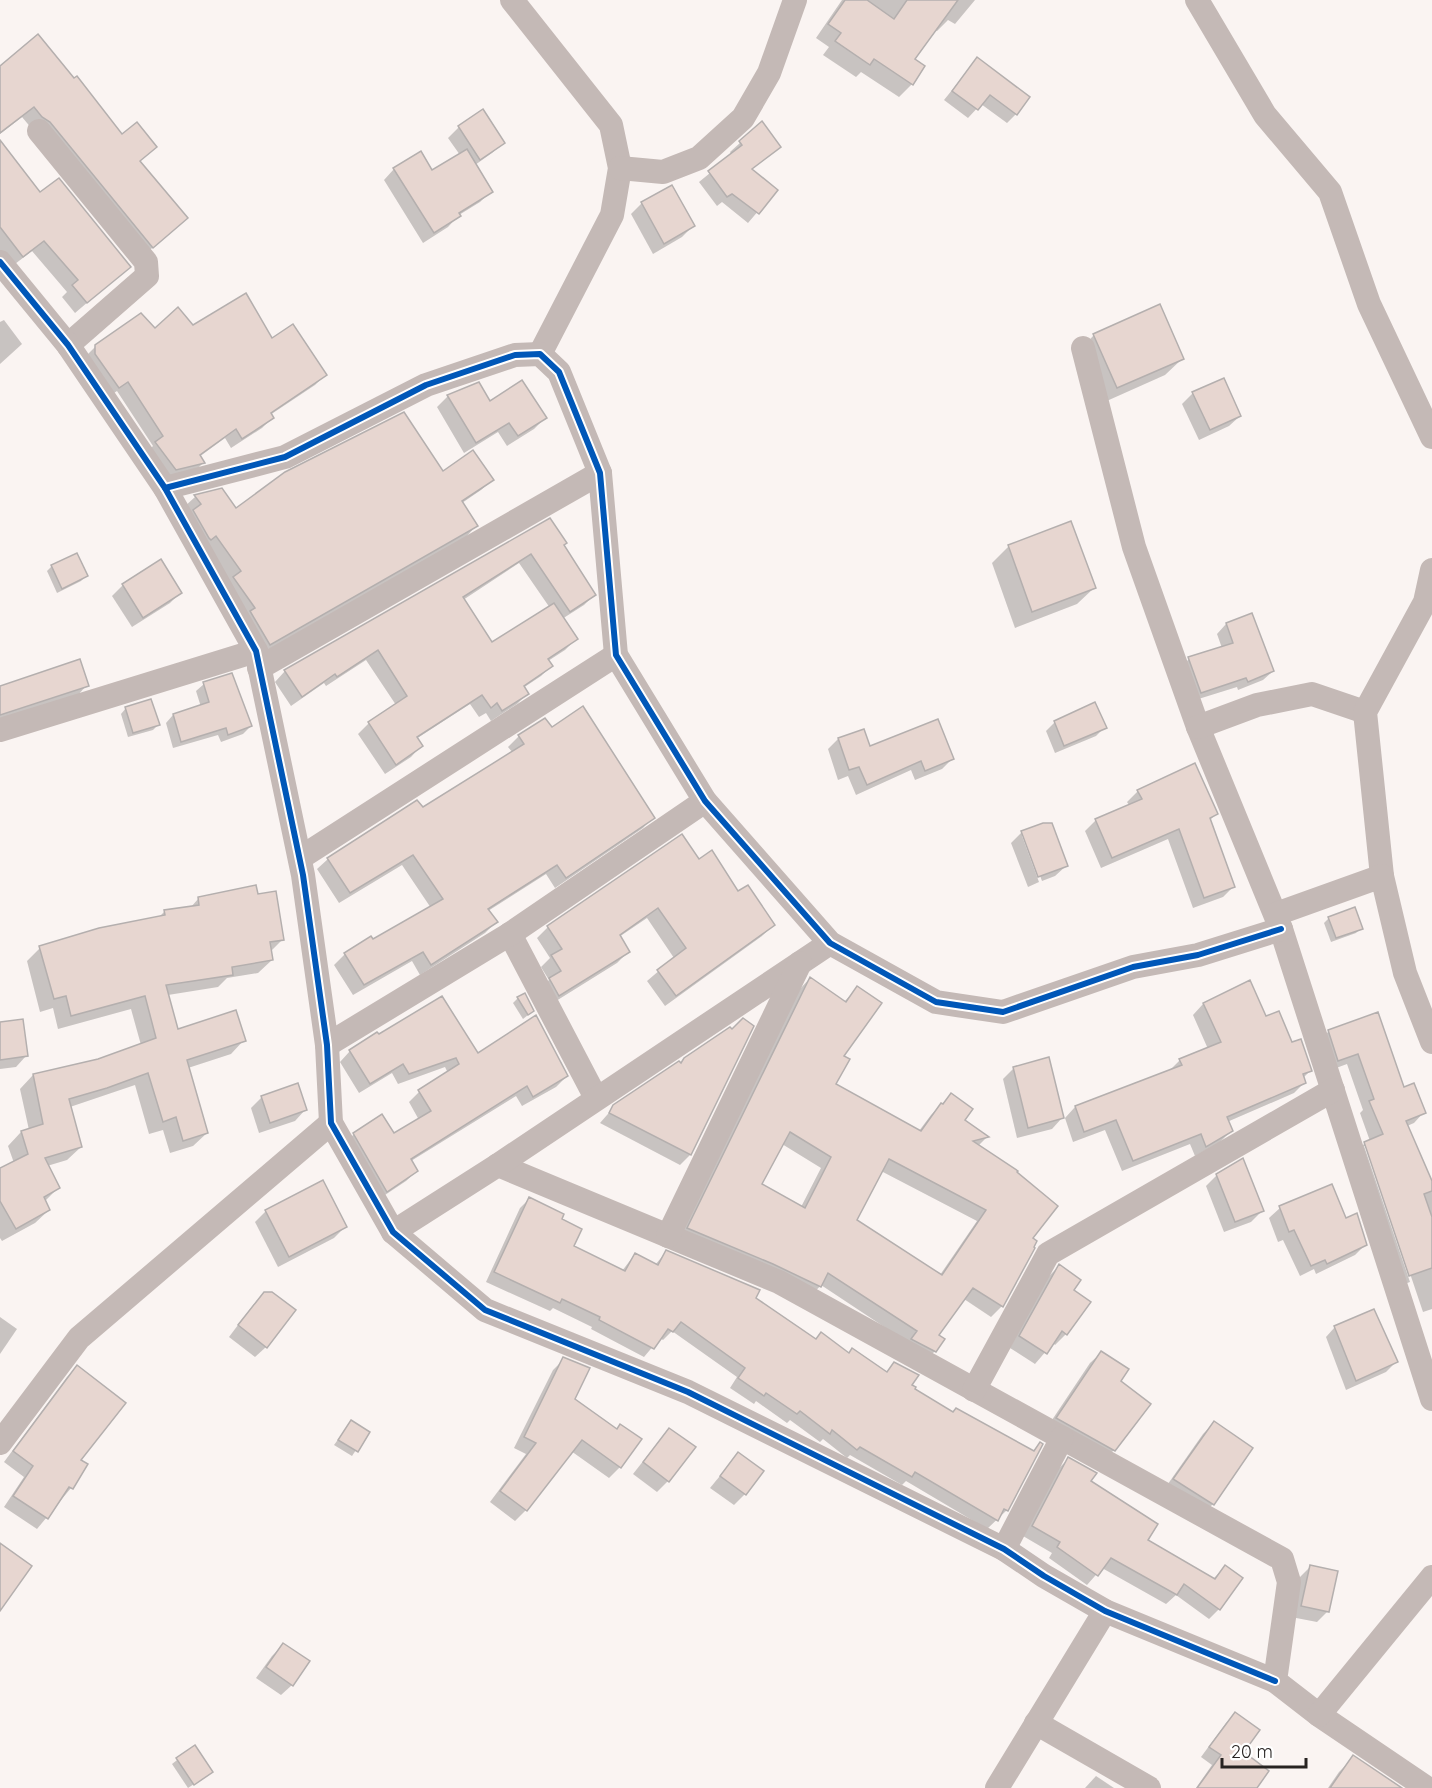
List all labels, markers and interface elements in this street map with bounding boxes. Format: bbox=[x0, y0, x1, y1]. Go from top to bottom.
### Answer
scale bar bbox=[1222, 1731, 1306, 1769]
text: 20 m bbox=[1231, 1740, 1273, 1763]

